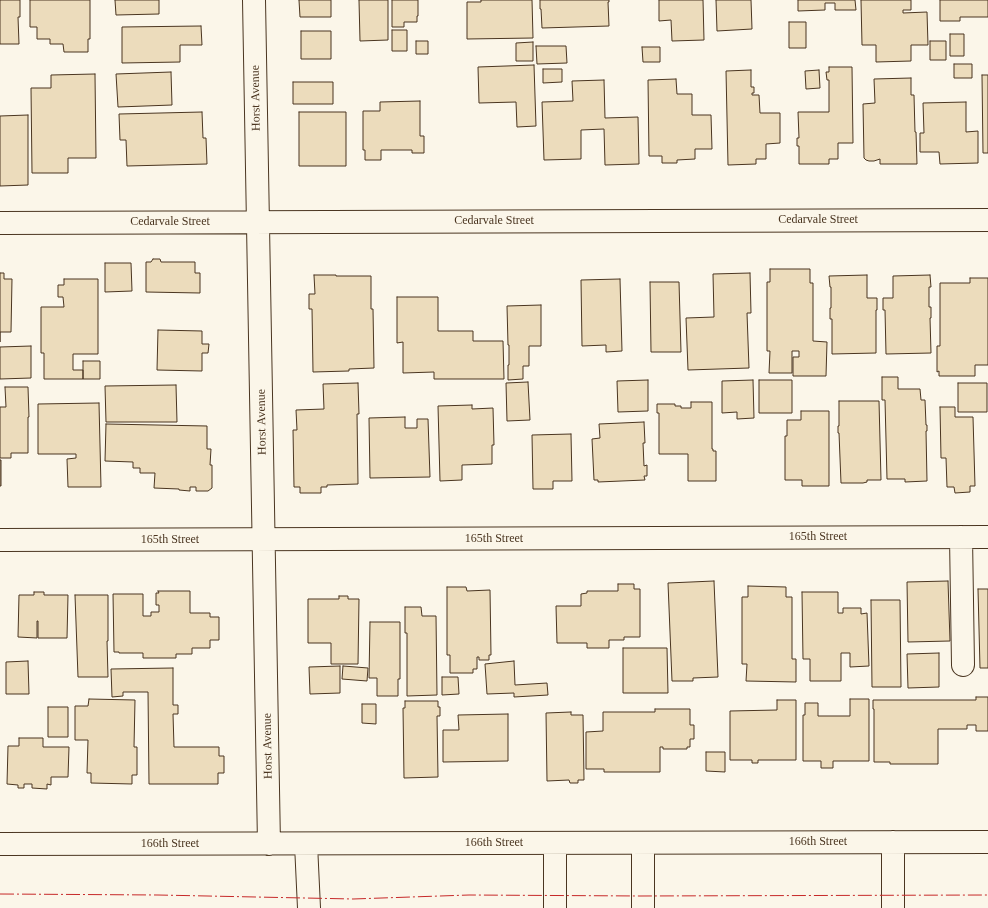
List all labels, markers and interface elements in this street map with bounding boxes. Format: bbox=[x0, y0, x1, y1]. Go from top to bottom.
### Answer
street label: Horst Avenue bbox=[248, 65, 264, 131]
street label: Cedarvale Street bbox=[778, 213, 858, 227]
street label: Cedarvale Street bbox=[454, 214, 534, 228]
street label: Cedarvale Street bbox=[130, 215, 210, 229]
street label: Horst Avenue bbox=[254, 389, 270, 455]
street label: 165th Street bbox=[789, 530, 847, 544]
street label: 165th Street bbox=[465, 532, 523, 546]
street label: 165th Street bbox=[141, 533, 199, 547]
street label: Horst Avenue bbox=[260, 713, 276, 779]
street label: 166th Street bbox=[789, 835, 847, 849]
street label: 166th Street bbox=[465, 836, 523, 850]
street label: 166th Street bbox=[141, 837, 199, 851]

